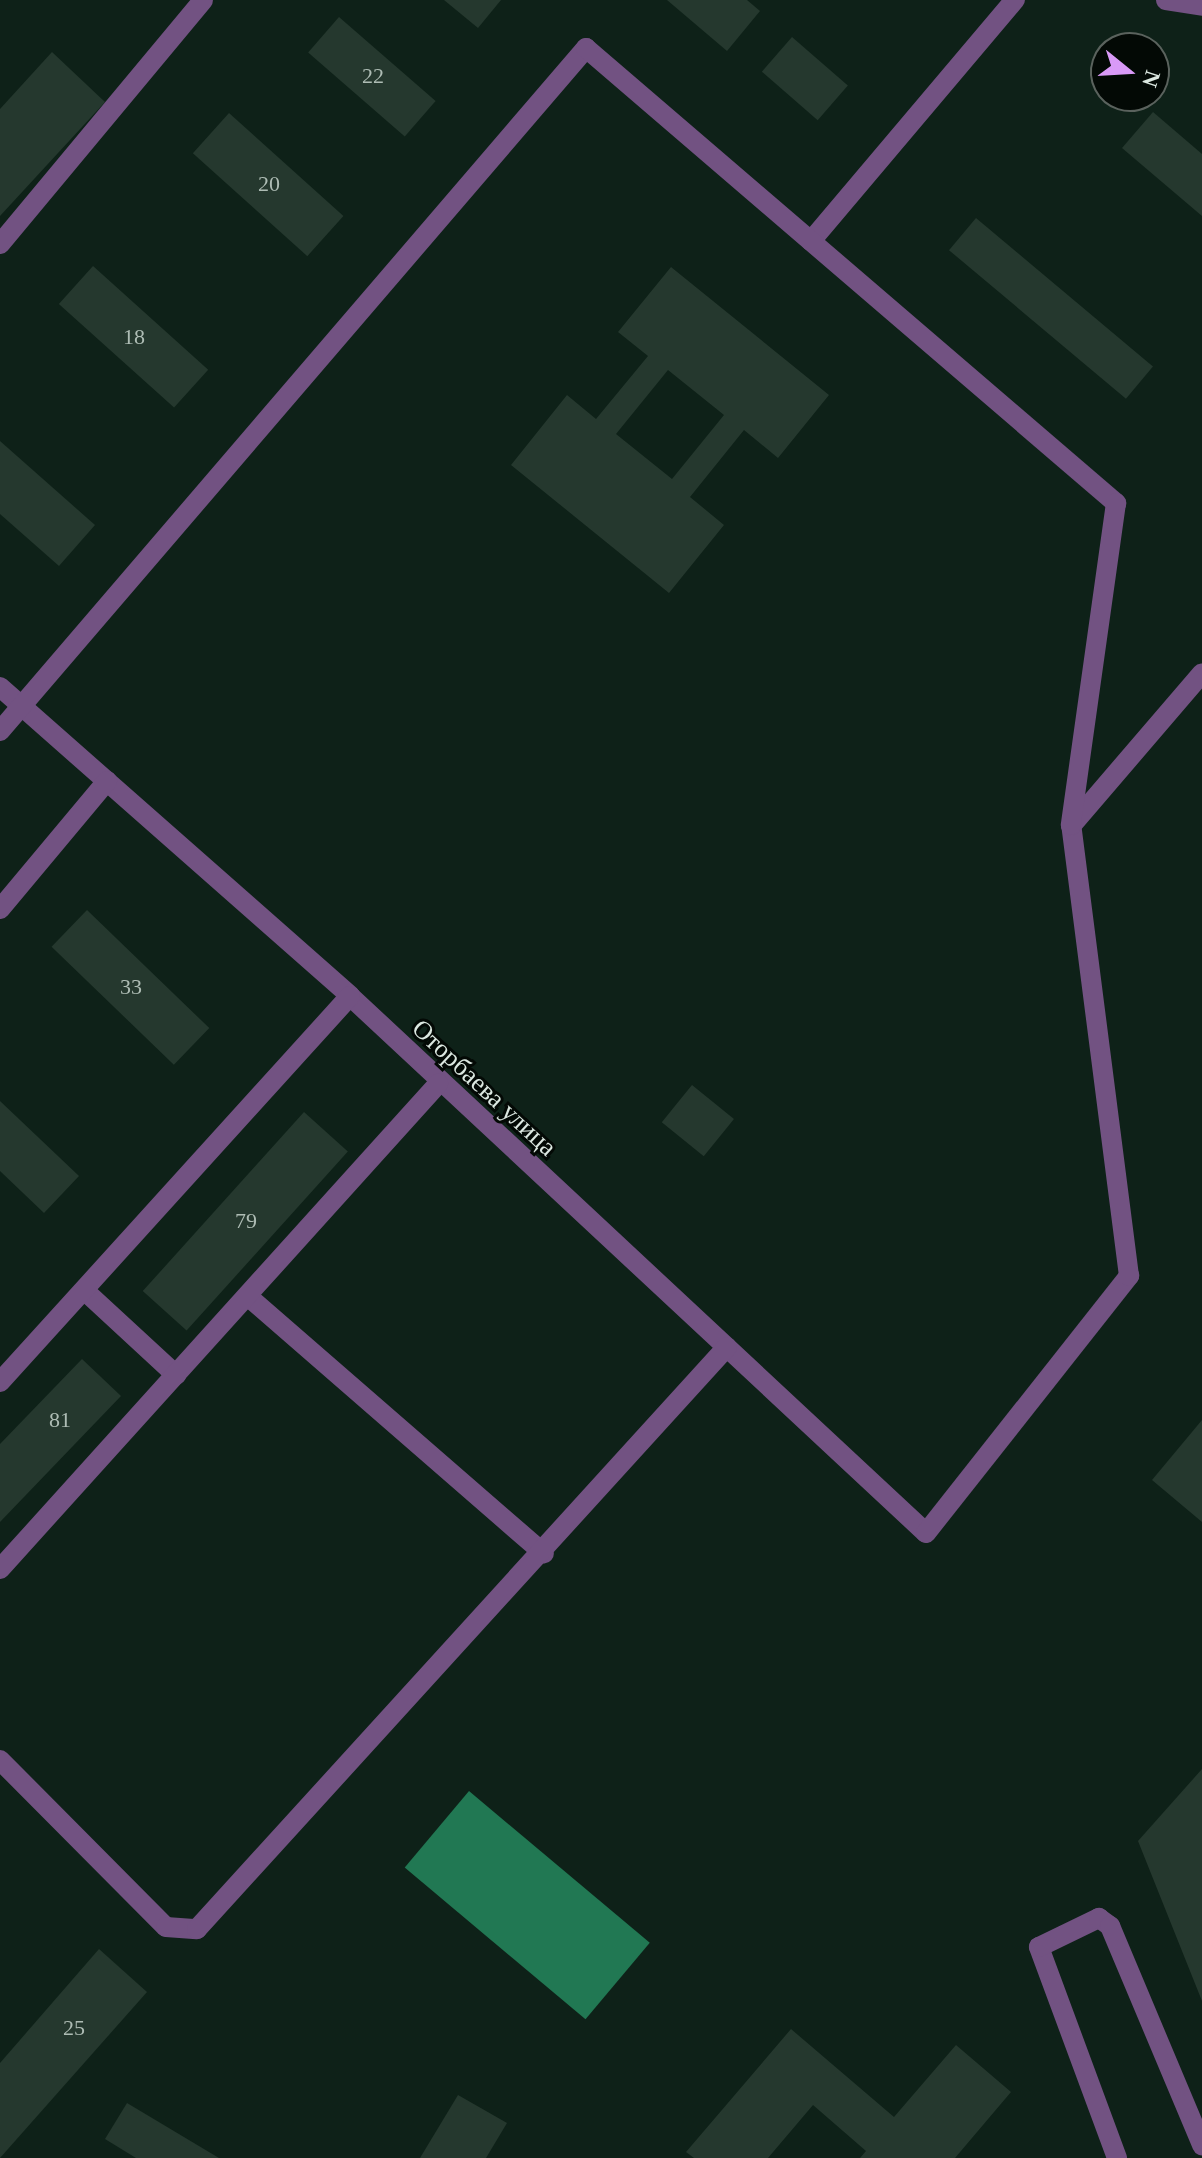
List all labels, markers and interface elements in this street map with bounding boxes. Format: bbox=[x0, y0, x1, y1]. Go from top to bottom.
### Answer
north arrow bbox=[1090, 32, 1170, 112]
house number: 22 bbox=[362, 63, 384, 89]
text: N bbox=[1137, 68, 1166, 90]
house number: 20 bbox=[258, 171, 280, 197]
house number: 18 bbox=[123, 324, 145, 350]
house number: 33 bbox=[120, 974, 142, 1000]
street label: Оторбаева улица bbox=[405, 1013, 563, 1163]
house number: 79 bbox=[235, 1208, 257, 1234]
house number: 81 bbox=[49, 1407, 71, 1433]
house number: 25 bbox=[63, 2015, 85, 2041]

